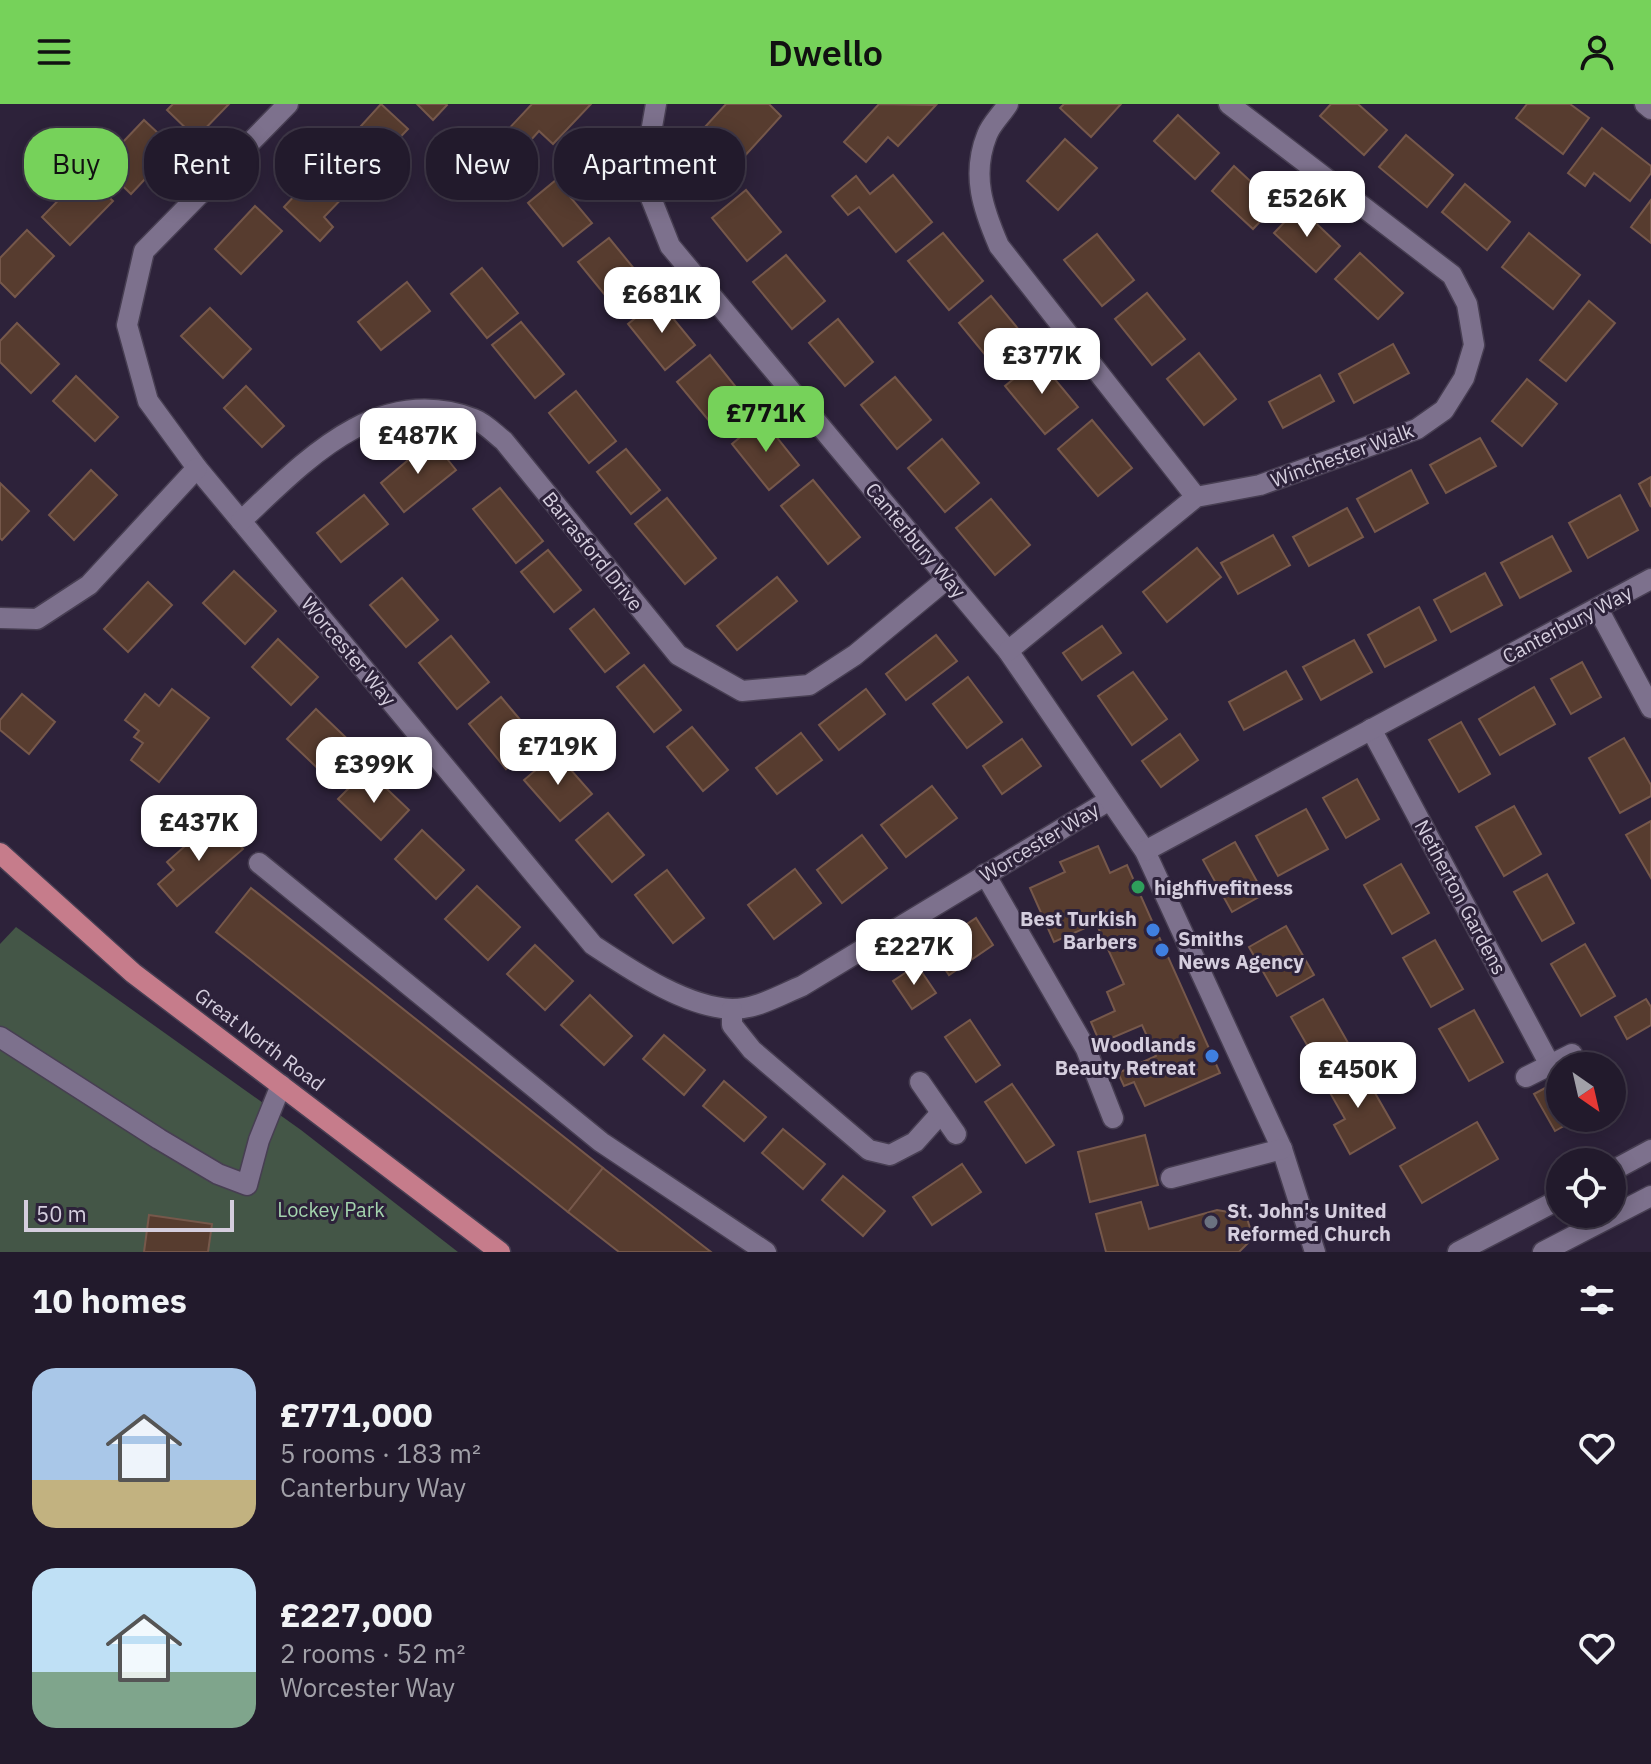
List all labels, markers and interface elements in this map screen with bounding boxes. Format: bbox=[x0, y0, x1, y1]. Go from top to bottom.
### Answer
text: Dwello bbox=[768, 29, 883, 76]
icon: menu bbox=[32, 30, 76, 74]
icon: person bbox=[1575, 30, 1619, 74]
chip: Buy bbox=[24, 128, 128, 200]
chip: Rent bbox=[144, 128, 259, 200]
chip: Filters bbox=[275, 128, 410, 200]
chip: New bbox=[426, 128, 538, 200]
chip: Apartment bbox=[554, 128, 745, 200]
pin: £526K bbox=[1251, 171, 1363, 239]
text: £526K bbox=[1267, 180, 1347, 214]
pin: £681K bbox=[606, 267, 718, 335]
text: £681K bbox=[622, 276, 702, 310]
pin: £377K bbox=[986, 328, 1098, 396]
text: £377K bbox=[1002, 337, 1082, 371]
pin: £771K bbox=[710, 386, 822, 454]
text: £771K bbox=[726, 395, 806, 429]
pin: £487K bbox=[362, 408, 474, 476]
street label: Winchester Walk bbox=[1267, 416, 1418, 493]
text: £487K bbox=[378, 417, 458, 451]
street label: Canterbury Way bbox=[860, 477, 972, 603]
street label: Barrasford Drive bbox=[536, 486, 650, 616]
street label: Canterbury Way bbox=[1497, 578, 1637, 670]
street label: Worcester Way bbox=[295, 591, 403, 711]
pin: £719K bbox=[502, 719, 614, 787]
text: £719K bbox=[518, 728, 598, 762]
pin: £399K bbox=[318, 737, 430, 805]
text: £399K bbox=[334, 746, 414, 780]
pin: £437K bbox=[143, 795, 255, 863]
street label: Worcester Way bbox=[974, 796, 1104, 888]
text: £437K bbox=[159, 804, 239, 838]
street label: Netherton Gardens bbox=[1409, 815, 1513, 979]
place label: highfivefitness bbox=[1154, 874, 1293, 901]
marker: highfivefitness bbox=[1129, 878, 1147, 896]
place label: Best Turkish Barbers bbox=[1020, 905, 1137, 955]
pin: £227K bbox=[858, 919, 970, 987]
marker: Best Turkish Barbers bbox=[1144, 921, 1162, 939]
place label: Smiths News Agency bbox=[1178, 925, 1304, 975]
text: £227K bbox=[874, 928, 954, 962]
marker: Smiths News Agency bbox=[1153, 941, 1171, 959]
street label: Great North Road bbox=[189, 981, 331, 1097]
place label: Woodlands Beauty Retreat bbox=[1055, 1031, 1196, 1081]
pin: £450K bbox=[1302, 1042, 1414, 1110]
marker: Woodlands Beauty Retreat bbox=[1203, 1047, 1221, 1065]
text: £450K bbox=[1318, 1051, 1398, 1085]
north arrow bbox=[1546, 1052, 1626, 1132]
map controls bbox=[1546, 1052, 1626, 1228]
button: locate bbox=[1546, 1148, 1626, 1228]
scale bar bbox=[24, 1196, 234, 1232]
park label: Lockey Park bbox=[277, 1196, 385, 1223]
place label: St. John's United Reformed Church bbox=[1227, 1197, 1391, 1247]
text: 50 m bbox=[36, 1199, 87, 1228]
marker: St. John's United Reformed Church bbox=[1202, 1213, 1220, 1231]
text: 10 homes bbox=[32, 1278, 187, 1322]
icon: filters bbox=[1575, 1278, 1619, 1322]
text: £771,000 bbox=[280, 1392, 433, 1436]
icon: home bbox=[96, 1400, 192, 1496]
icon: heart bbox=[1575, 1426, 1619, 1470]
text: 5 rooms · 183 m² bbox=[280, 1436, 481, 1470]
text: Canterbury Way bbox=[280, 1470, 466, 1504]
text: £227,000 bbox=[280, 1592, 433, 1636]
icon: home bbox=[96, 1600, 192, 1696]
icon: heart bbox=[1575, 1626, 1619, 1670]
text: 2 rooms · 52 m² bbox=[280, 1636, 465, 1670]
text: Worcester Way bbox=[280, 1670, 455, 1704]

